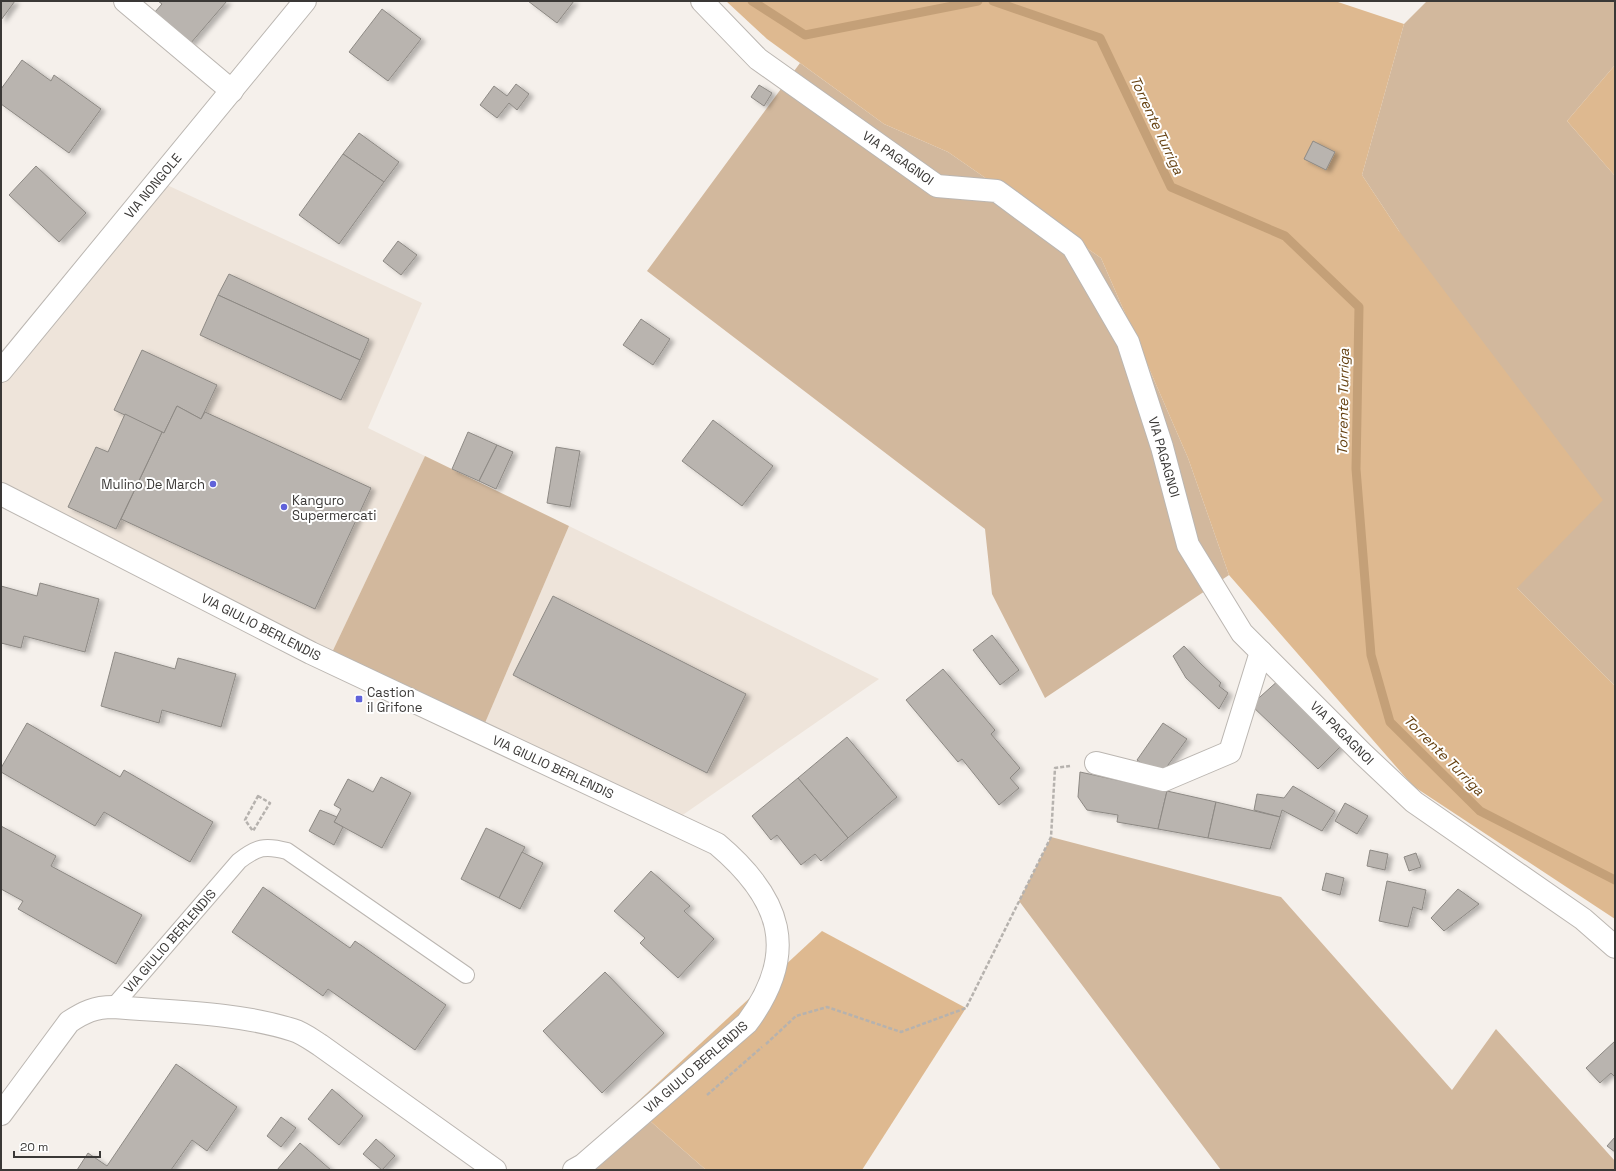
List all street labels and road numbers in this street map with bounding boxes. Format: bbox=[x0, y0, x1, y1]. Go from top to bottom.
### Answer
street label: VIA PAGAGNOI bbox=[859, 127, 937, 189]
street label: VIA NONGOLE bbox=[121, 150, 185, 222]
street label: VIA PAGAGNOI bbox=[1144, 415, 1184, 499]
street label: VIA GIULIO BERLENDIS bbox=[198, 589, 324, 665]
street label: VIA PAGAGNOI bbox=[1306, 697, 1378, 769]
street label: VIA GIULIO BERLENDIS bbox=[489, 731, 617, 803]
street label: VIA GIULIO BERLENDIS bbox=[120, 886, 220, 996]
street label: VIA GIULIO BERLENDIS bbox=[641, 1017, 751, 1117]

